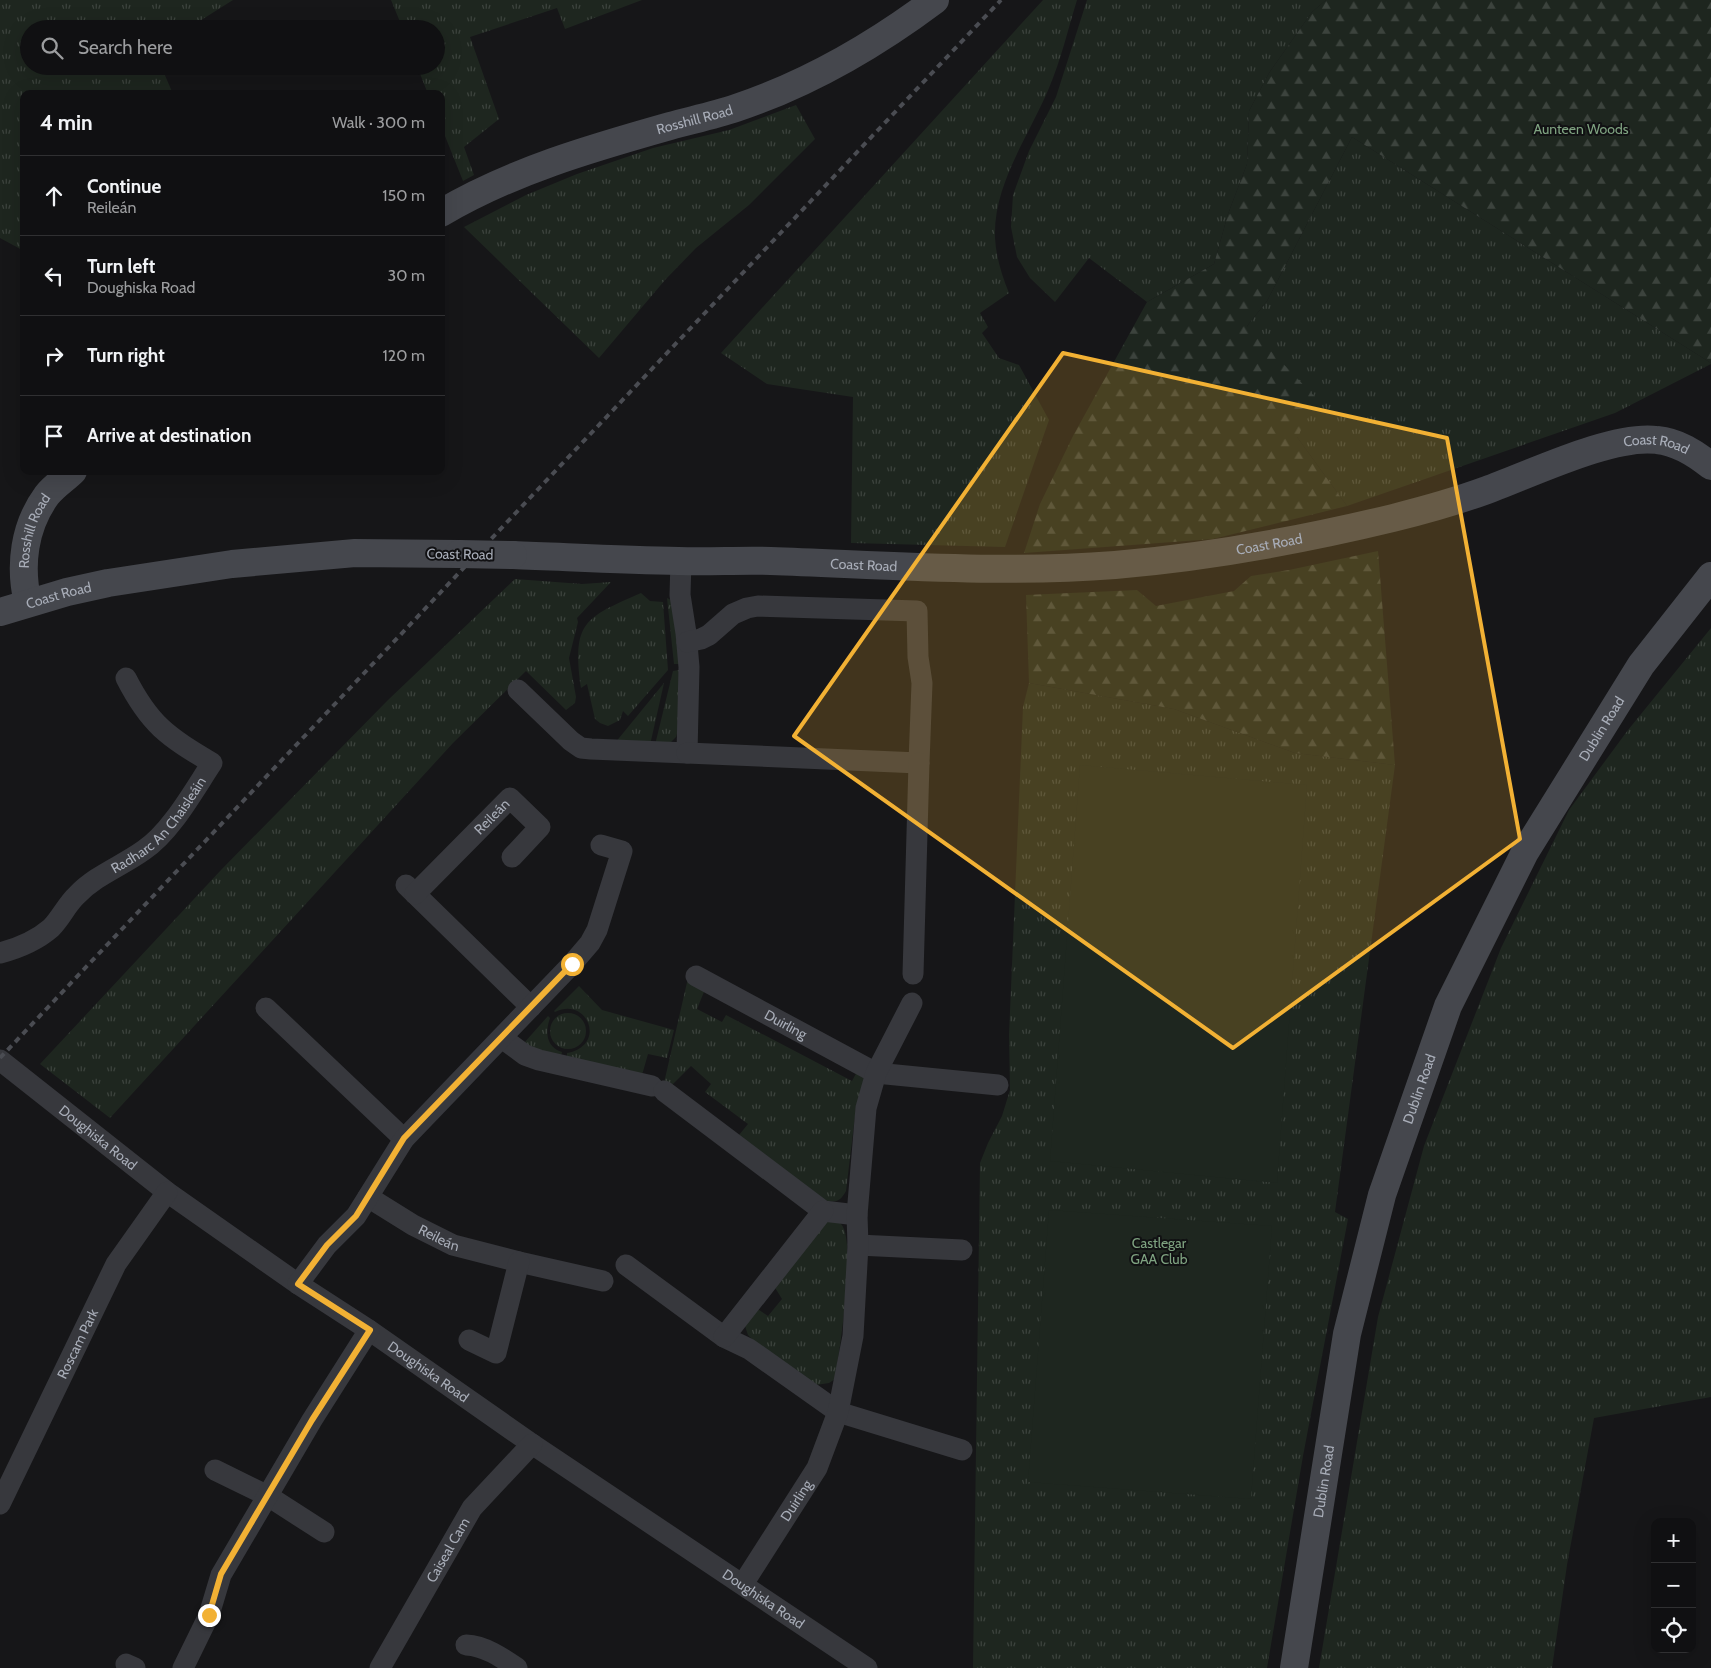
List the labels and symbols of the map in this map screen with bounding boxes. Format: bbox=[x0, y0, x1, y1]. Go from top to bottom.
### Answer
street label: Rosshill Road bbox=[654, 101, 735, 138]
park label: Aunteen Woods bbox=[1533, 120, 1629, 138]
street label: Coast Road bbox=[1622, 430, 1692, 458]
street label: Rosshill Road bbox=[15, 490, 54, 569]
street label: Coast Road bbox=[1235, 529, 1304, 559]
street label: Coast Road bbox=[426, 544, 494, 564]
street label: Coast Road bbox=[830, 554, 898, 575]
street label: Coast Road bbox=[24, 578, 93, 613]
street label: Dublin Road bbox=[1575, 693, 1628, 764]
street label: Radharc An Chaisleáin bbox=[108, 773, 210, 877]
street label: Reileán bbox=[470, 795, 513, 838]
route start bbox=[561, 953, 584, 976]
street label: Duirling bbox=[761, 1006, 811, 1044]
street label: Dublin Road bbox=[1399, 1051, 1440, 1126]
street label: Doughiska Road bbox=[55, 1101, 141, 1174]
street label: Reileán bbox=[416, 1220, 461, 1255]
park label: Castlegar GAA Club bbox=[1131, 1234, 1188, 1268]
street label: Roscam Park bbox=[53, 1305, 102, 1382]
street label: Doughiska Road bbox=[384, 1337, 472, 1406]
street label: Dublin Road bbox=[1309, 1444, 1338, 1519]
street label: Duirling bbox=[776, 1475, 817, 1525]
street label: Caiseal Cam bbox=[422, 1514, 474, 1586]
street label: Doughiska Road bbox=[719, 1565, 808, 1633]
route end bbox=[198, 1604, 221, 1627]

